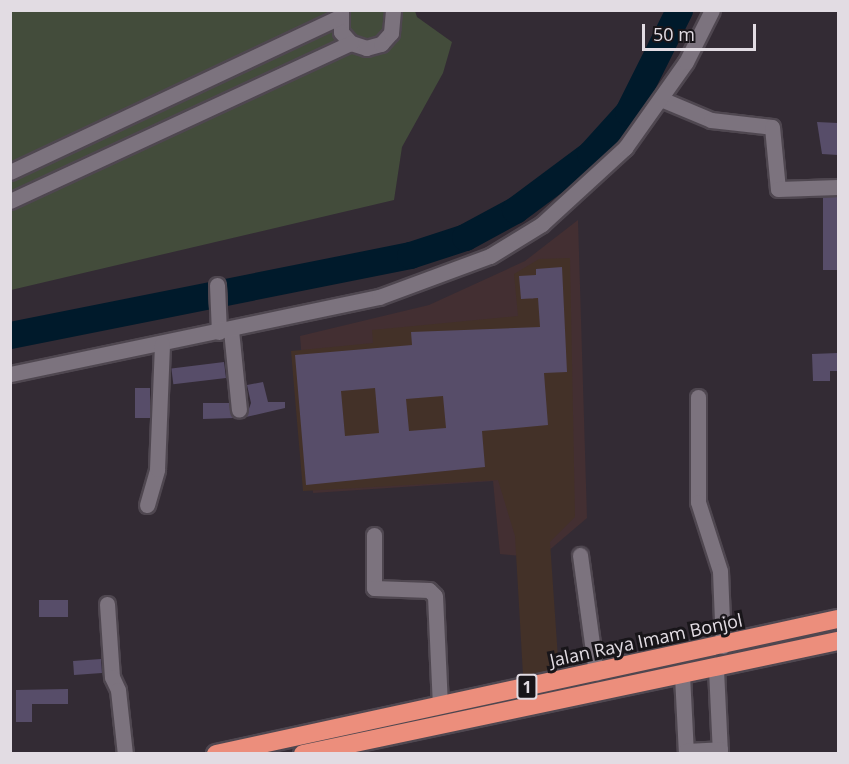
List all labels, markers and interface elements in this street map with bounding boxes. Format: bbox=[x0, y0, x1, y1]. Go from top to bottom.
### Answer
scale bar bbox=[645, 12, 759, 50]
text: 50 m bbox=[653, 22, 695, 46]
street label: Jalan Raya Imam Bonjol bbox=[548, 609, 744, 671]
road number: 1 bbox=[515, 674, 539, 700]

